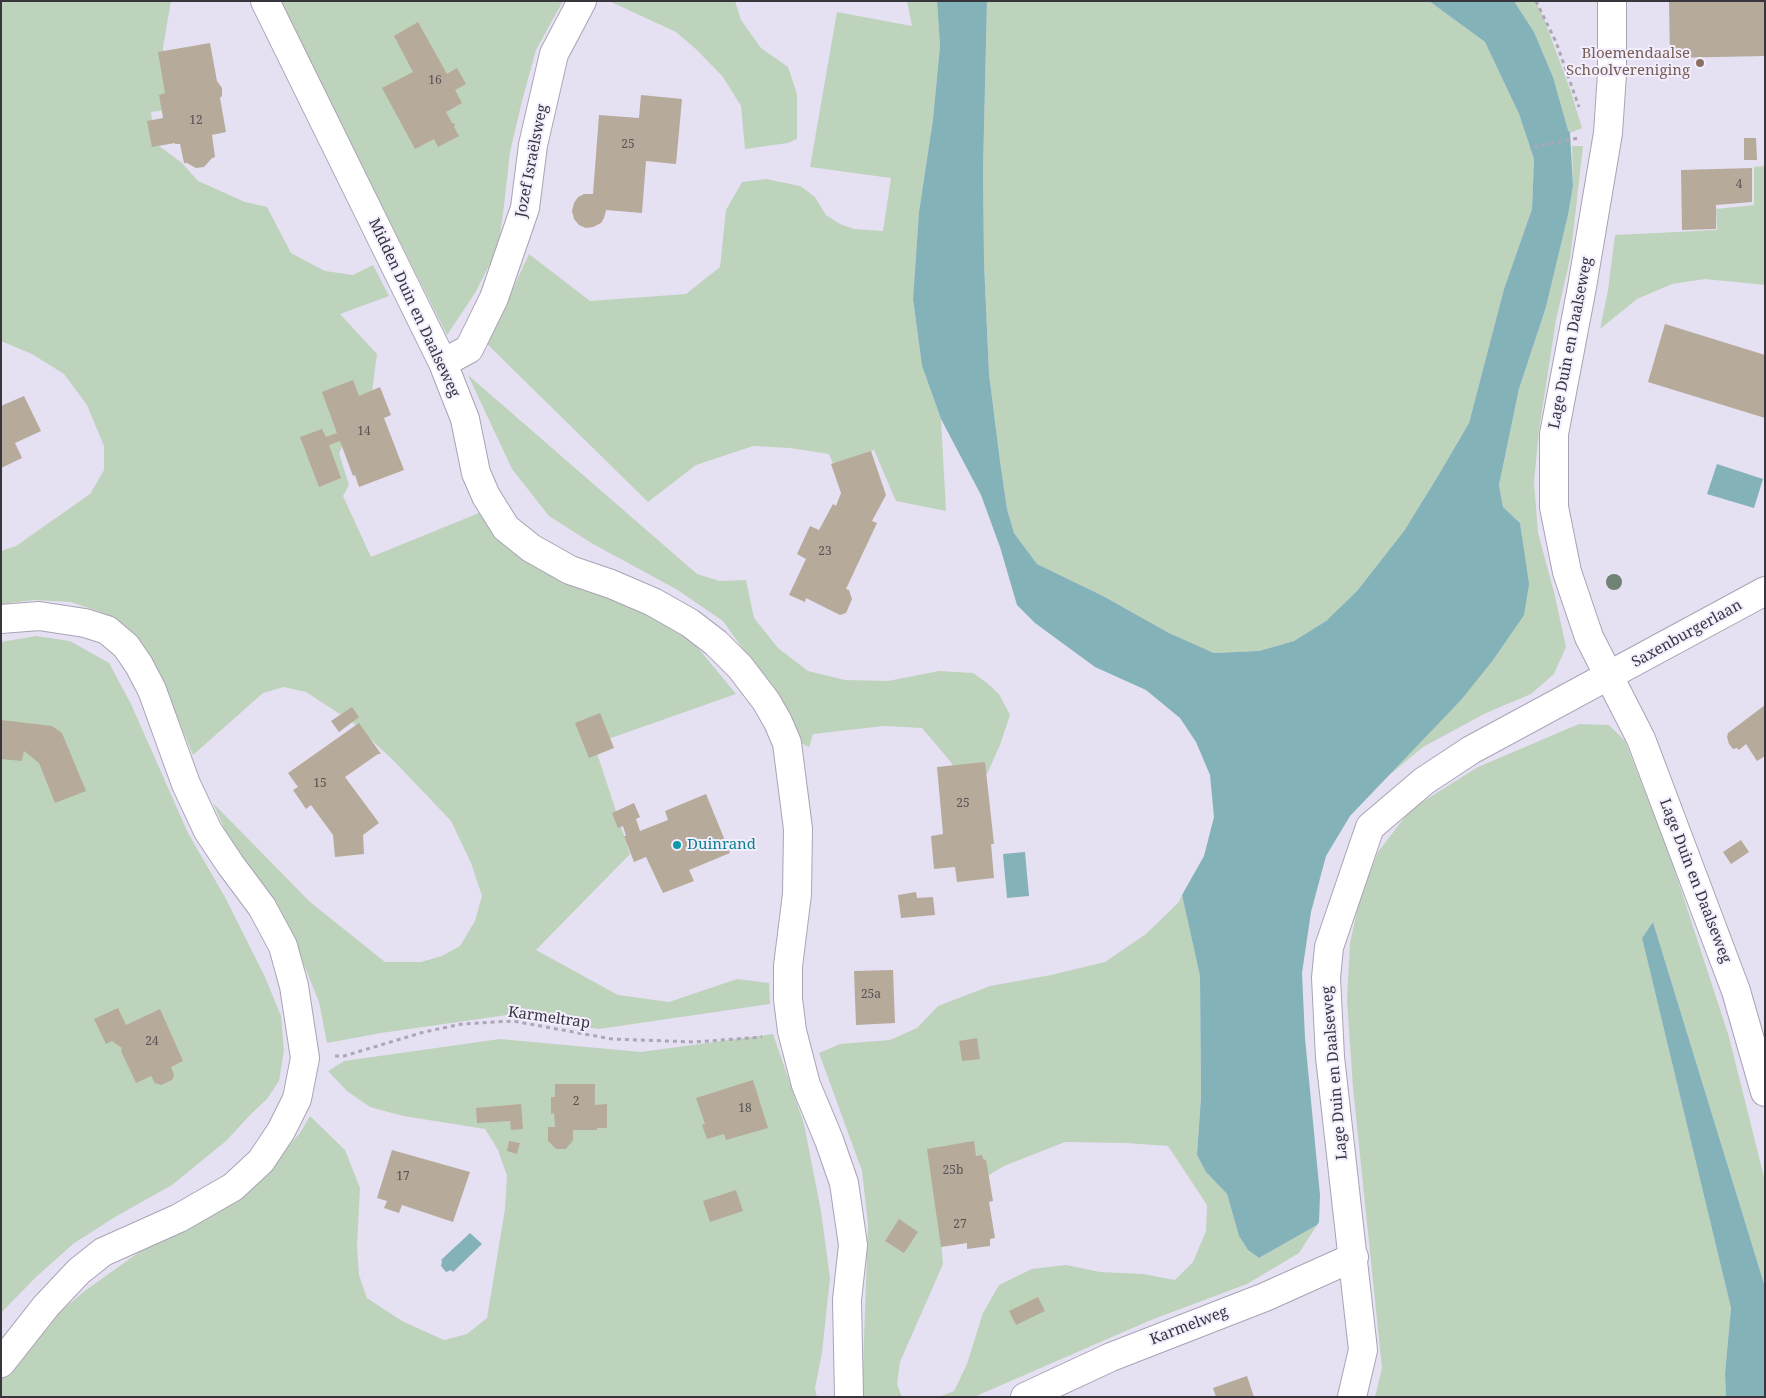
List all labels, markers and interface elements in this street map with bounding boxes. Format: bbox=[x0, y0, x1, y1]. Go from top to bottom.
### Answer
place label: Bloemendaalse Schoolvereniging bbox=[1566, 45, 1690, 80]
marker: Bloemendaalse Schoolvereniging bbox=[1694, 57, 1706, 69]
house number: 16 bbox=[428, 74, 442, 88]
street label: Jozef Israëlsweg bbox=[512, 103, 552, 219]
house number: 12 bbox=[189, 114, 203, 128]
house number: 25 bbox=[621, 138, 635, 152]
house number: 4 bbox=[1736, 178, 1742, 192]
street label: Midden Duin en Daalseweg bbox=[365, 216, 463, 400]
street label: Lage Duin en Daalseweg bbox=[1546, 256, 1596, 430]
house number: 14 bbox=[357, 425, 371, 439]
house number: 23 bbox=[818, 545, 832, 559]
street label: Saxenburgerlaan bbox=[1629, 596, 1745, 672]
house number: 15 bbox=[313, 777, 327, 791]
street label: Lage Duin en Daalseweg bbox=[1655, 796, 1735, 966]
house number: 25 bbox=[956, 797, 970, 811]
place label: Duinrand bbox=[687, 836, 756, 854]
marker: Duinrand bbox=[671, 839, 683, 851]
street label: Lage Duin en Daalseweg bbox=[1318, 985, 1352, 1161]
house number: 25a bbox=[861, 988, 881, 1002]
street label: Karmeltrap bbox=[507, 1003, 591, 1033]
house number: 24 bbox=[145, 1035, 159, 1049]
house number: 2 bbox=[573, 1095, 579, 1109]
house number: 18 bbox=[738, 1102, 752, 1116]
house number: 25b bbox=[943, 1164, 963, 1178]
house number: 17 bbox=[396, 1170, 410, 1184]
house number: 27 bbox=[953, 1218, 967, 1232]
street label: Karmelweg bbox=[1148, 1303, 1230, 1349]

